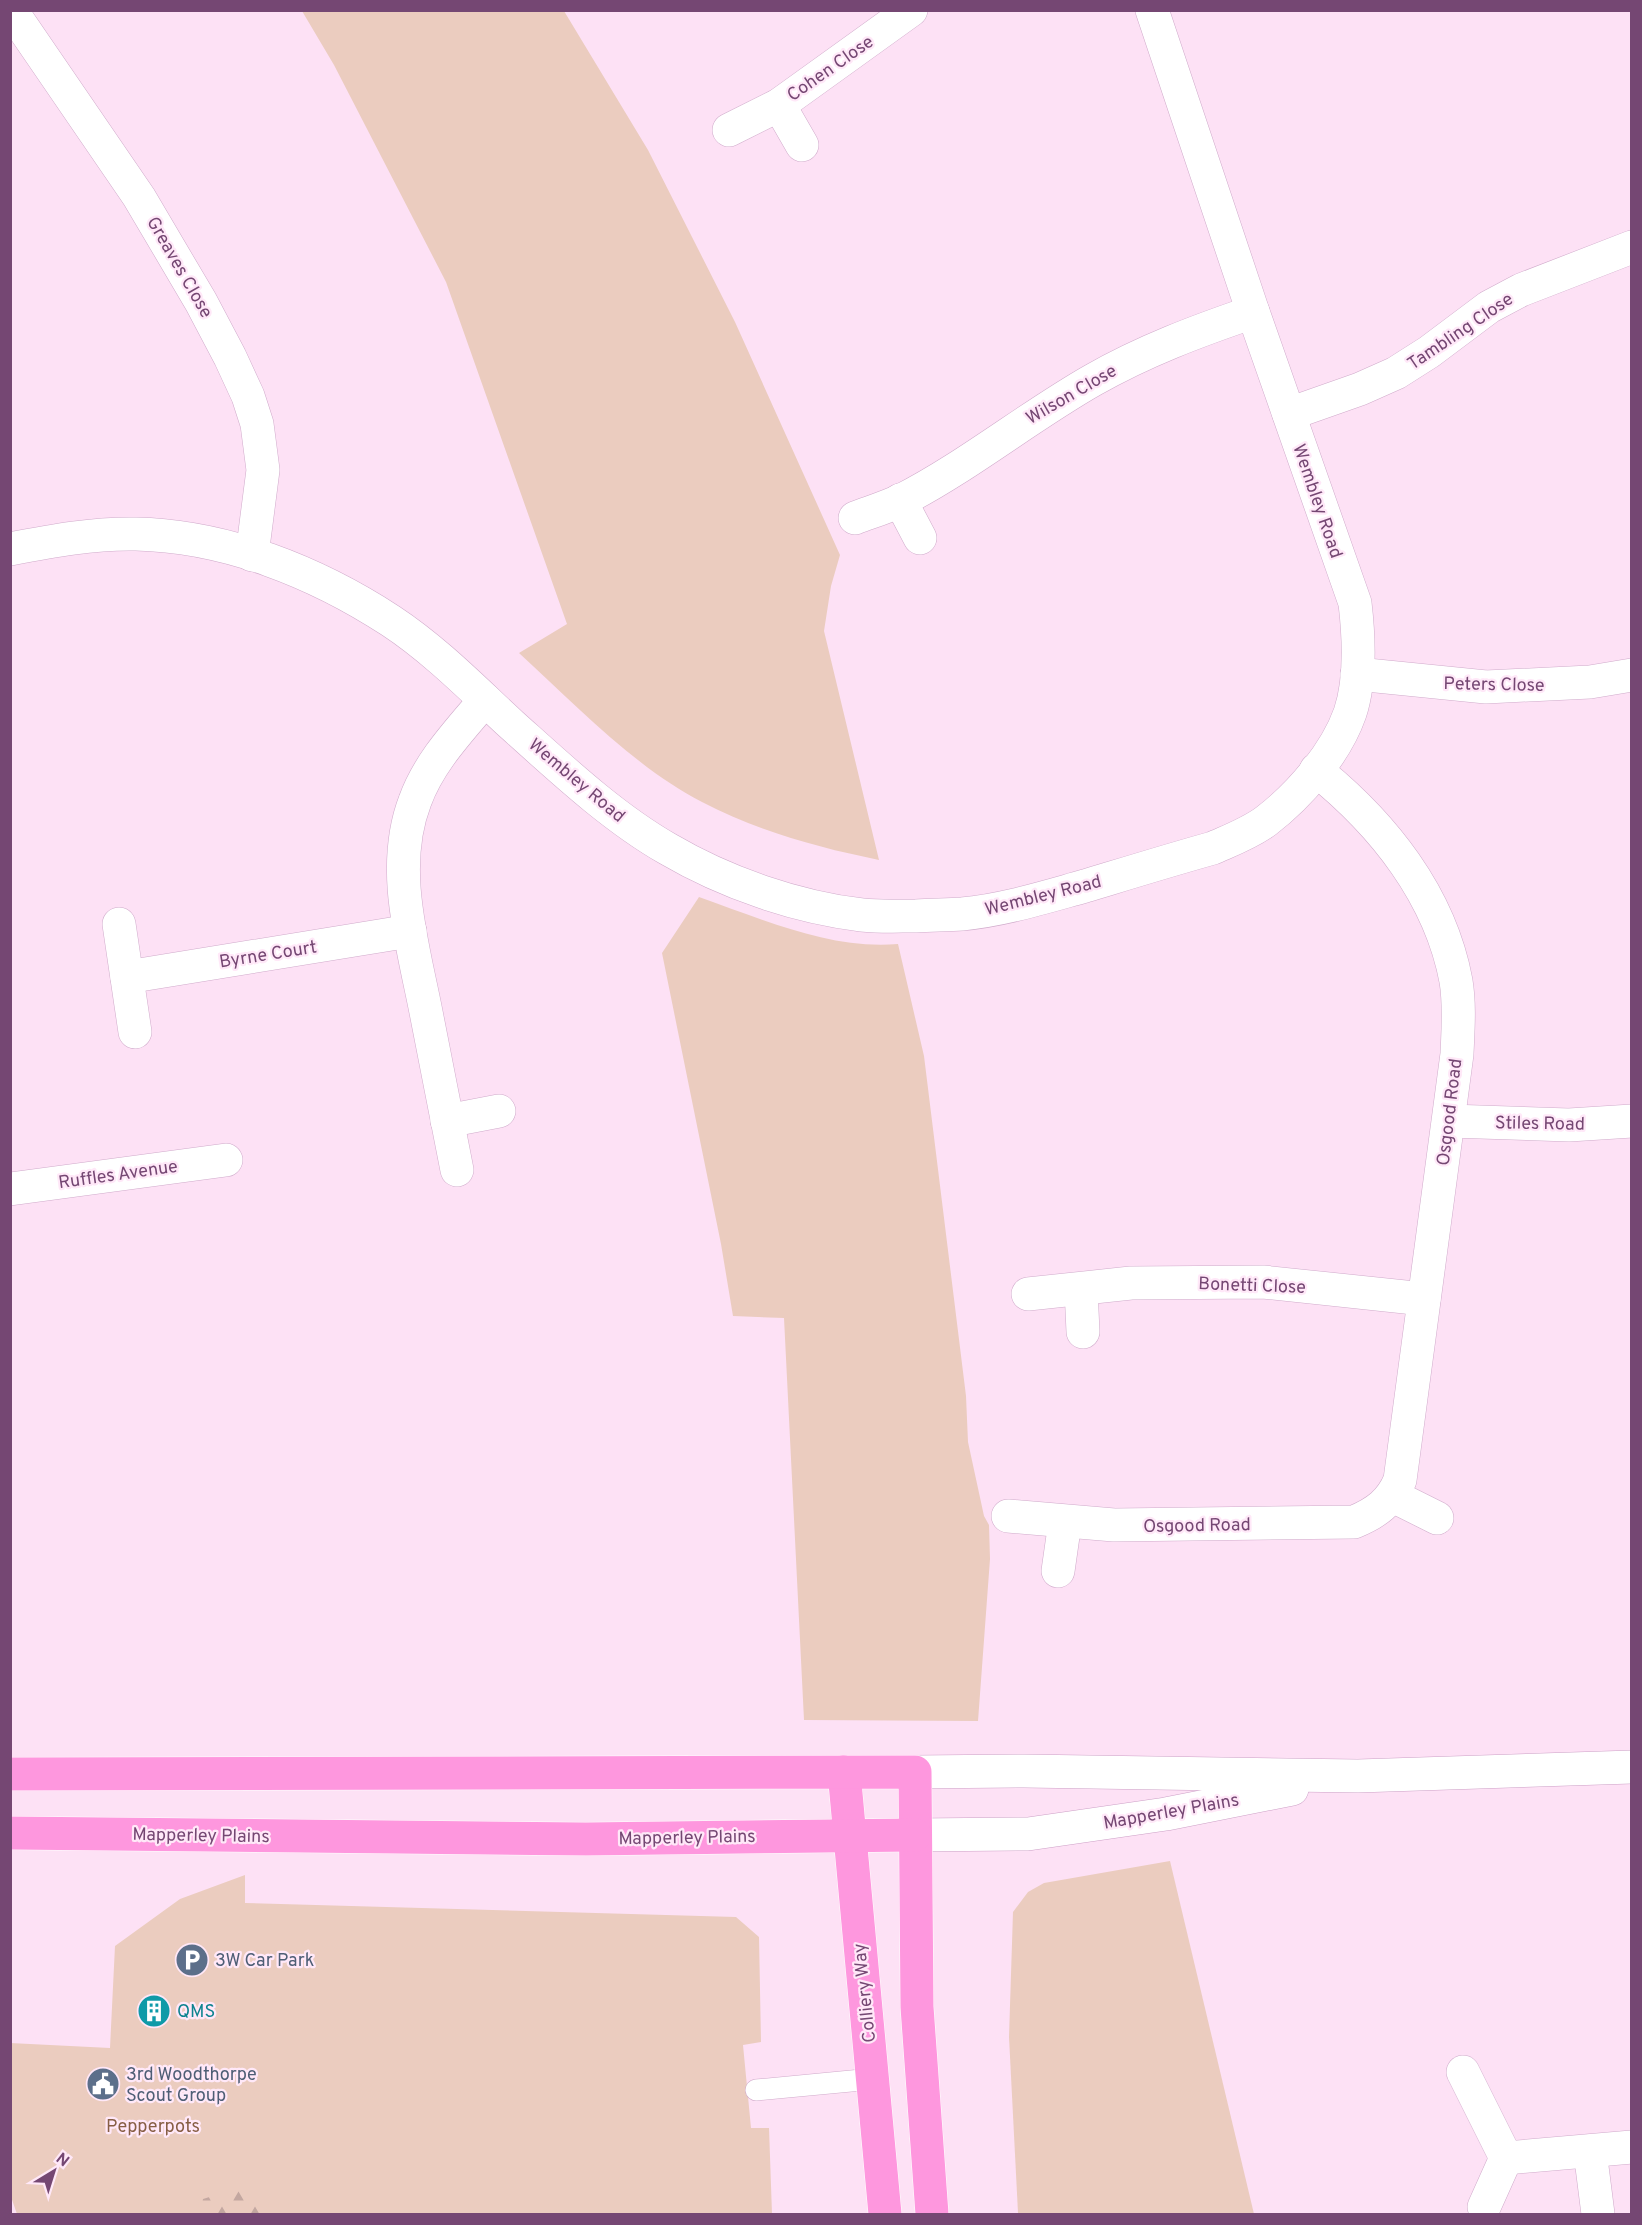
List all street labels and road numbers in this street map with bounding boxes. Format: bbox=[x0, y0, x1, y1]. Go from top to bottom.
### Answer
street label: Cohen Close bbox=[783, 31, 879, 107]
street label: Greaves Close bbox=[140, 213, 217, 323]
street label: Tambling Close bbox=[1404, 288, 1518, 376]
street label: Wilson Close bbox=[1022, 360, 1121, 431]
street label: Wembley Road bbox=[1286, 441, 1347, 562]
street label: Peters Close bbox=[1443, 673, 1545, 698]
street label: Wembley Road bbox=[523, 734, 629, 828]
street label: Wembley Road bbox=[983, 871, 1104, 922]
street label: Byrne Court bbox=[218, 936, 319, 975]
street label: Osgood Road bbox=[1433, 1057, 1468, 1167]
street label: Stiles Road bbox=[1495, 1112, 1585, 1137]
street label: Ruffles Avenue bbox=[57, 1156, 179, 1195]
street label: Bonetti Close bbox=[1198, 1273, 1306, 1300]
street label: Osgood Road bbox=[1143, 1514, 1251, 1539]
street label: Mapperley Plains bbox=[1102, 1789, 1241, 1836]
street label: Mapperley Plains bbox=[132, 1824, 270, 1849]
street label: Mapperley Plains bbox=[618, 1826, 756, 1851]
street label: Colliery Way bbox=[849, 1942, 882, 2044]

